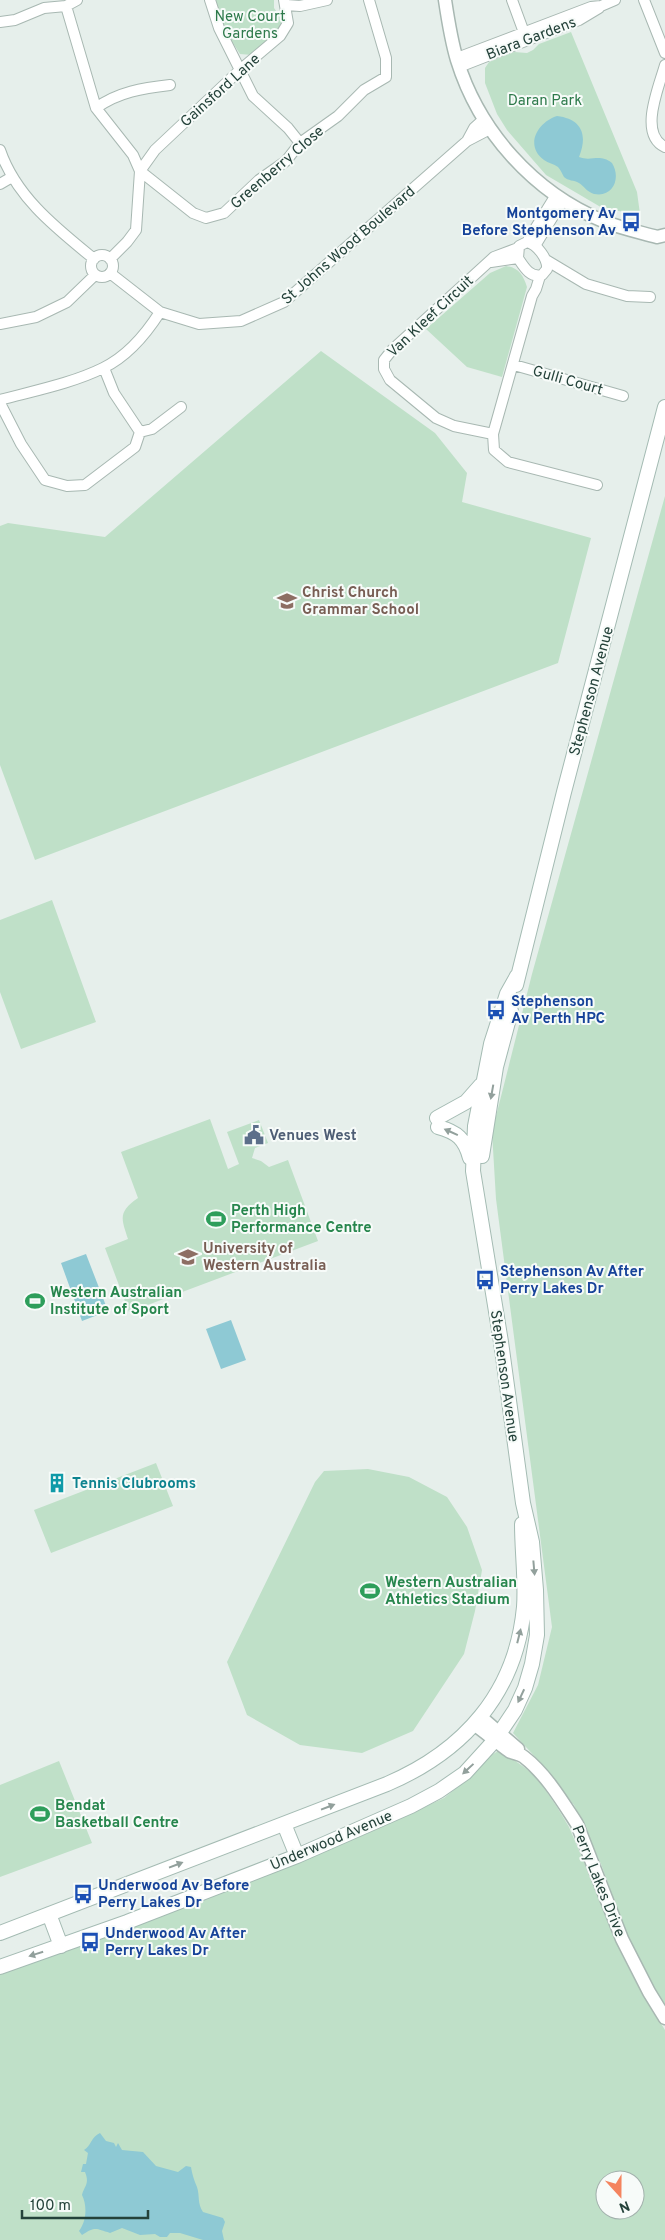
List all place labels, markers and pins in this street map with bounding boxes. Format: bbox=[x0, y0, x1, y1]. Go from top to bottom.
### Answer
place label: Montgomery Av Before Stephenson Av bbox=[462, 205, 616, 241]
bus stop icon: Montgomery Av Before Stephenson Av bbox=[620, 211, 642, 233]
place label: Christ Church Grammar School bbox=[302, 584, 419, 620]
school or university icon: Christ Church Grammar School bbox=[276, 590, 298, 612]
place label: Stephenson Av Perth HPC bbox=[511, 993, 605, 1029]
bus stop icon: Stephenson Av Perth HPC bbox=[485, 999, 507, 1021]
public building icon: Venues West bbox=[243, 1124, 265, 1146]
place label: Venues West bbox=[269, 1127, 357, 1146]
place label: Perth High Performance Centre bbox=[231, 1202, 372, 1238]
sports icon: Perth High Performance Centre bbox=[205, 1208, 227, 1230]
place label: University of Western Australia bbox=[203, 1240, 326, 1276]
school or university icon: University of Western Australia bbox=[177, 1246, 199, 1268]
place label: Stephenson Av After Perry Lakes Dr bbox=[500, 1263, 645, 1299]
bus stop icon: Stephenson Av After Perry Lakes Dr bbox=[474, 1269, 496, 1291]
place label: Western Australian Institute of Sport bbox=[50, 1284, 182, 1320]
sports icon: Western Australian Institute of Sport bbox=[24, 1290, 46, 1312]
building icon: Tennis Clubrooms bbox=[46, 1472, 68, 1494]
place label: Tennis Clubrooms bbox=[72, 1475, 196, 1494]
place label: Western Australian Athletics Stadium bbox=[385, 1574, 517, 1610]
sports icon: Western Australian Athletics Stadium bbox=[359, 1580, 381, 1602]
place label: Bendat Basketball Centre bbox=[55, 1797, 179, 1833]
sports icon: Bendat Basketball Centre bbox=[29, 1803, 51, 1825]
place label: Underwood Av Before Perry Lakes Dr bbox=[98, 1877, 249, 1913]
bus stop icon: Underwood Av Before Perry Lakes Dr bbox=[72, 1883, 94, 1905]
place label: Underwood Av After Perry Lakes Dr bbox=[105, 1925, 247, 1961]
bus stop icon: Underwood Av After Perry Lakes Dr bbox=[79, 1931, 101, 1953]

